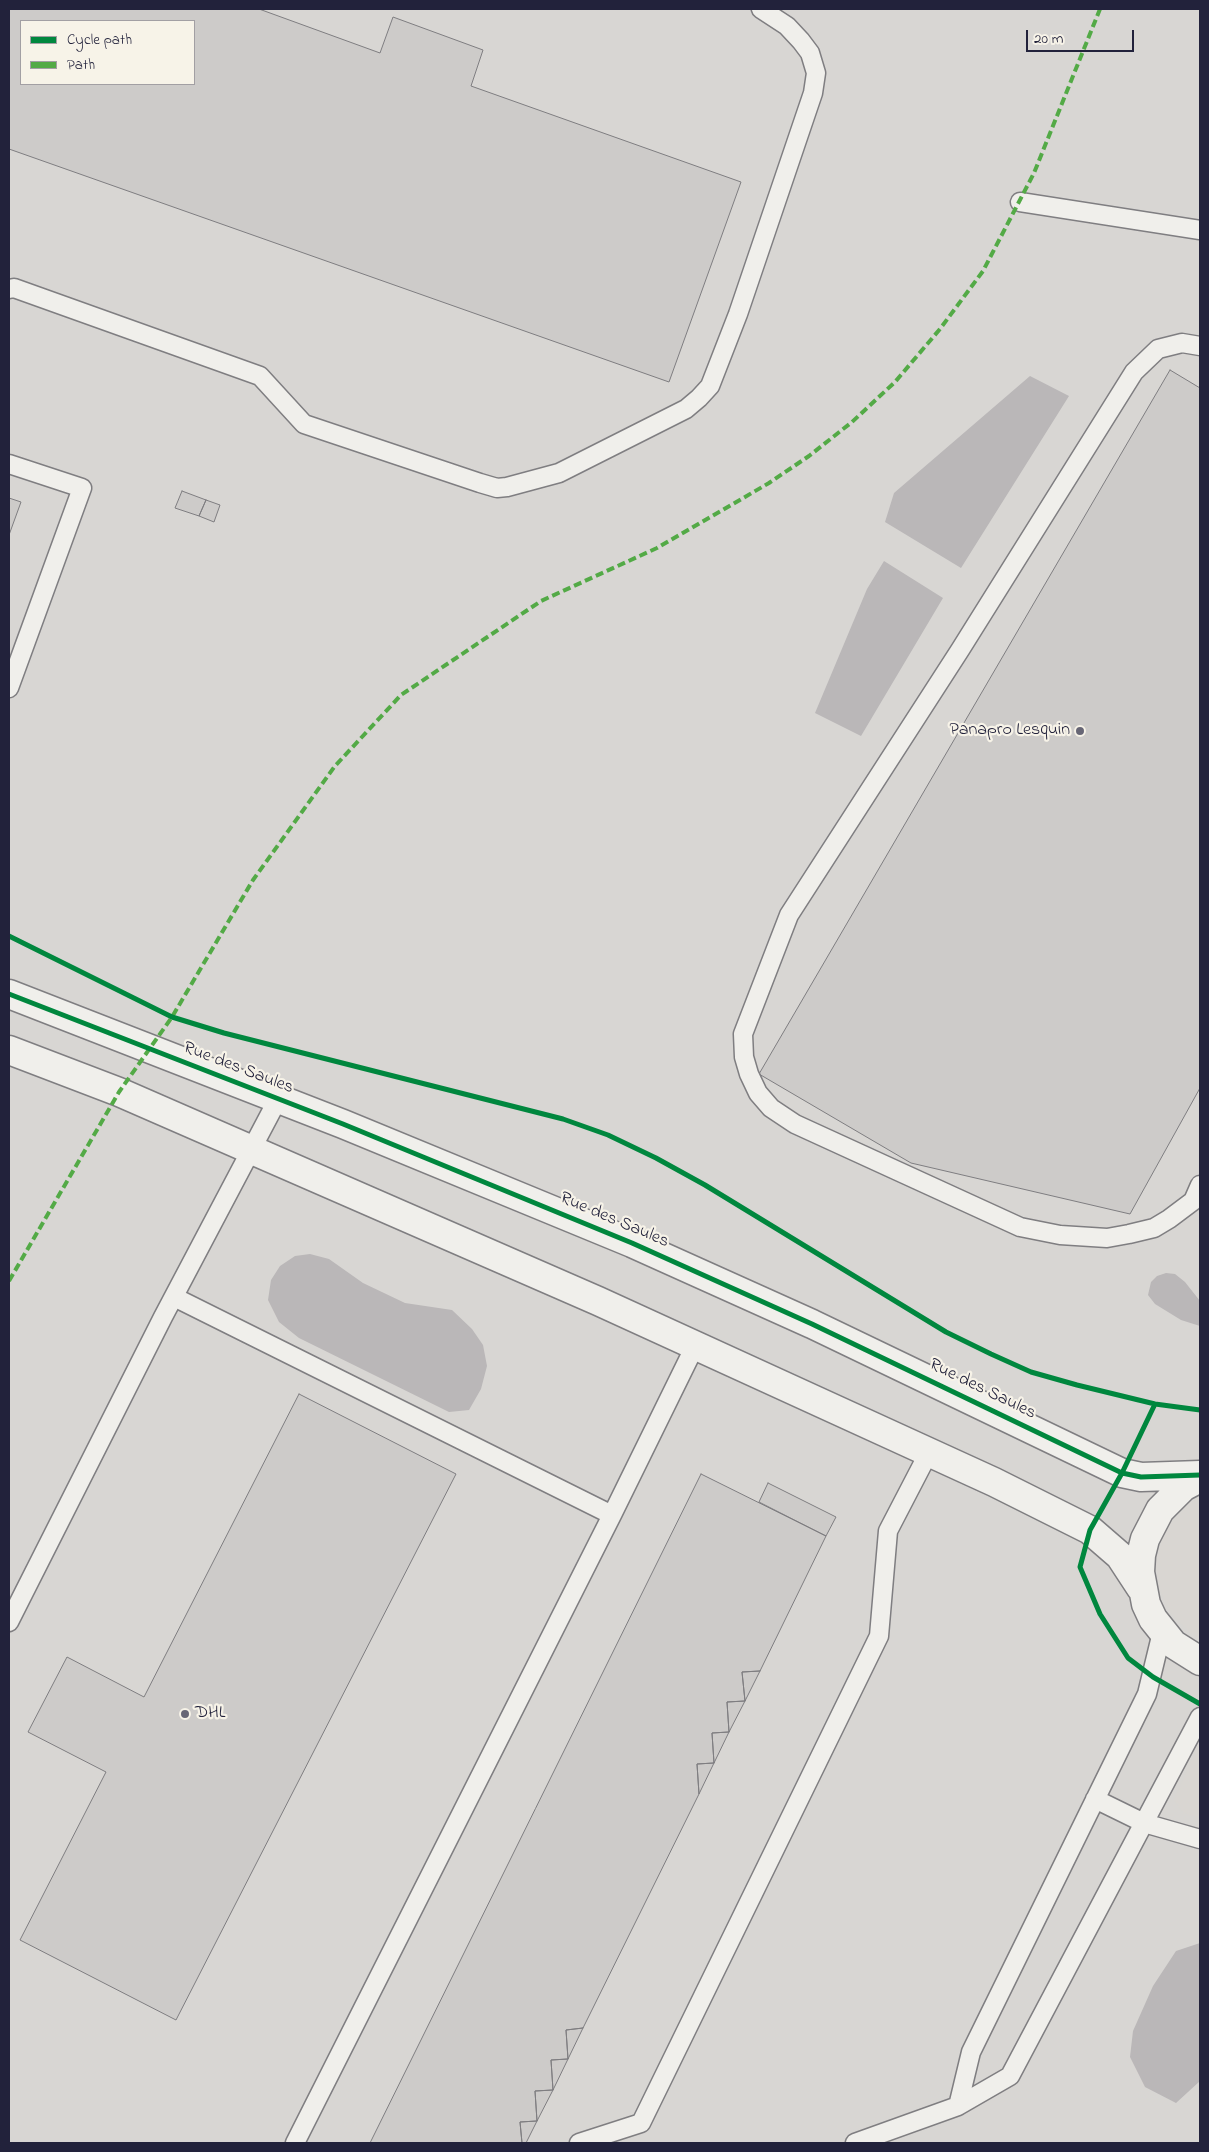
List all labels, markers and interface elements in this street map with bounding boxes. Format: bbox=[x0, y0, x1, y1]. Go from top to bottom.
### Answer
legend bbox=[20, 20, 195, 85]
scale bar bbox=[1029, 20, 1136, 52]
text: 20 m bbox=[1034, 28, 1063, 50]
text: Cycle path bbox=[67, 29, 132, 51]
text: Path bbox=[67, 54, 95, 76]
place label: Panapro Lesquin bbox=[949, 720, 1070, 742]
marker: Panapro Lesquin bbox=[1074, 725, 1086, 737]
street label: Rue des Saules bbox=[180, 1038, 296, 1100]
street label: Rue des Saules bbox=[556, 1188, 672, 1254]
street label: Rue des Saules bbox=[925, 1355, 1039, 1425]
place label: DHL bbox=[195, 1703, 225, 1725]
marker: DHL bbox=[179, 1708, 191, 1720]

